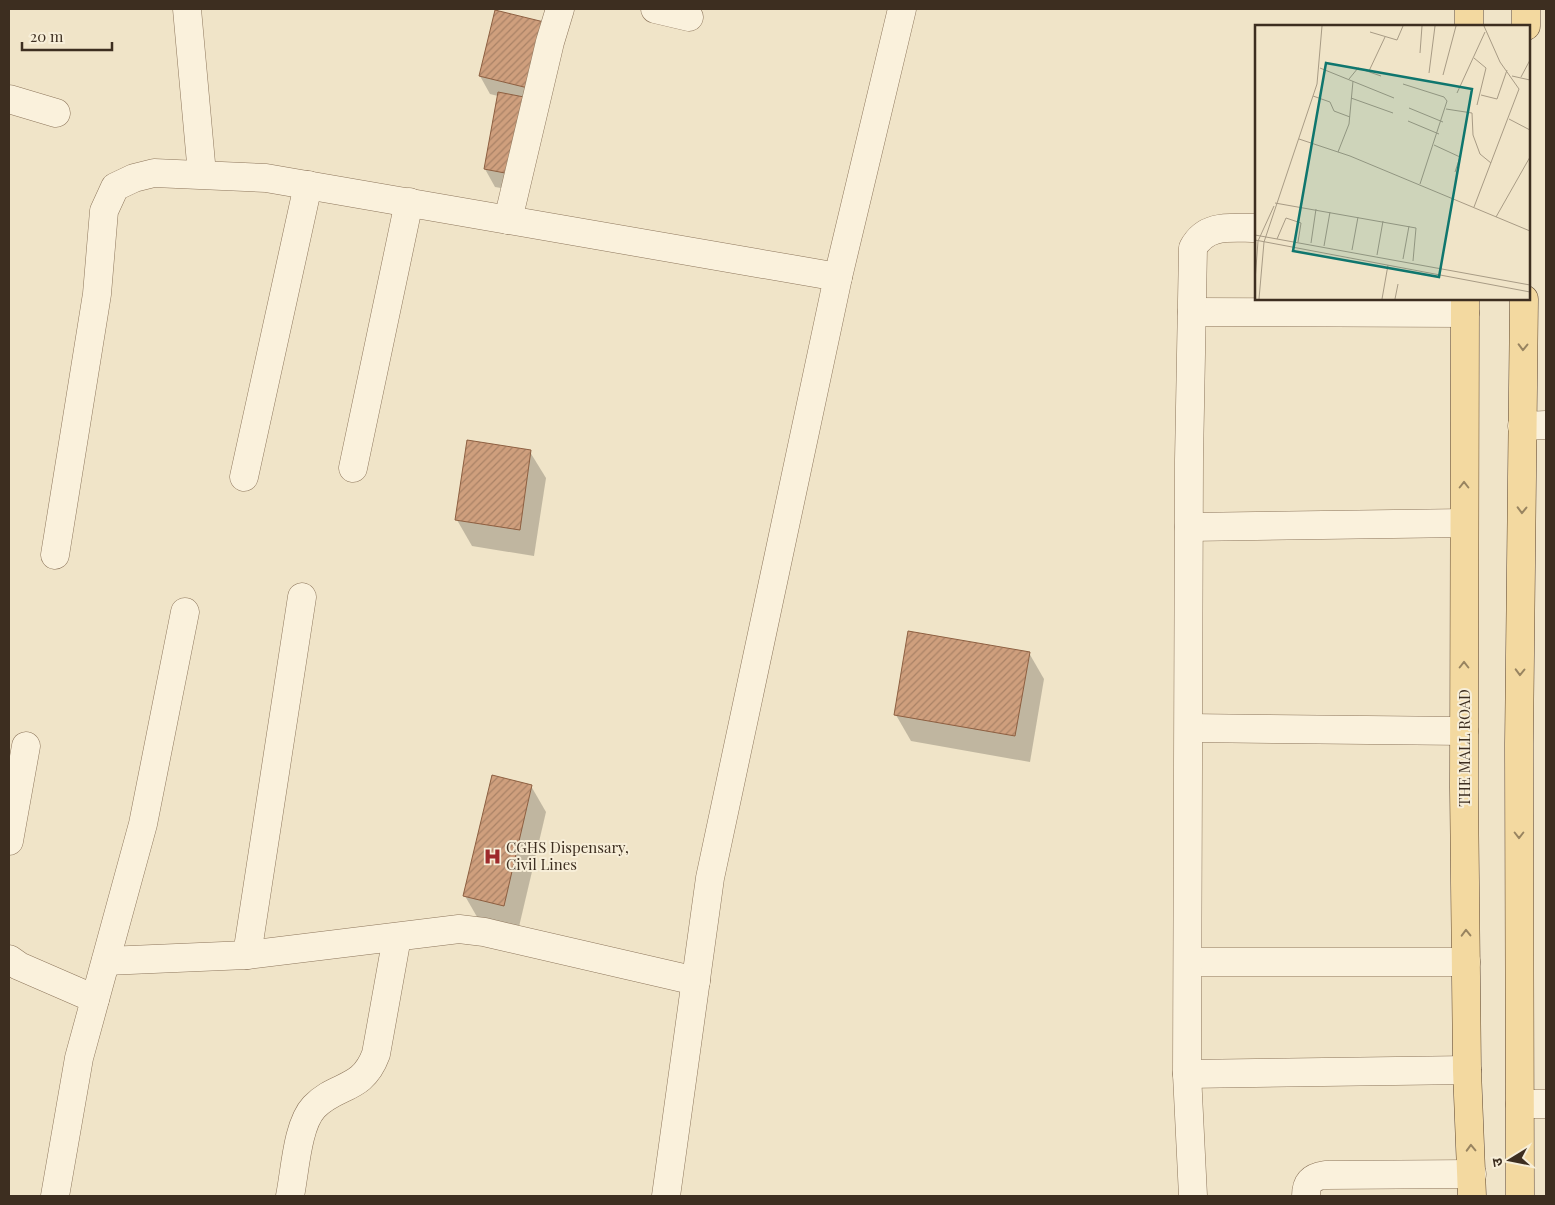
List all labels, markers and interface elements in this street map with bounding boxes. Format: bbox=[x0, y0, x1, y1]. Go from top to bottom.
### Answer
scale bar bbox=[22, 20, 112, 52]
inset map bbox=[1255, 25, 1530, 300]
text: 20 m bbox=[30, 26, 64, 46]
one-way arrow bbox=[1518, 344, 1528, 352]
one-way arrow bbox=[1459, 481, 1469, 488]
one-way arrow bbox=[1516, 506, 1527, 514]
one-way arrow bbox=[1459, 661, 1469, 668]
one-way arrow bbox=[1515, 669, 1525, 677]
street label: THE MALL ROAD bbox=[1454, 689, 1474, 807]
one-way arrow bbox=[1514, 831, 1525, 839]
place label: CGHS Dispensary, Civil Lines bbox=[506, 837, 629, 874]
hospital icon: CGHS Dispensary, Civil Lines bbox=[482, 846, 502, 866]
one-way arrow bbox=[1460, 928, 1471, 936]
north arrow bbox=[1485, 1135, 1535, 1185]
one-way arrow bbox=[1465, 1143, 1476, 1151]
text: उ bbox=[1486, 1156, 1507, 1168]

